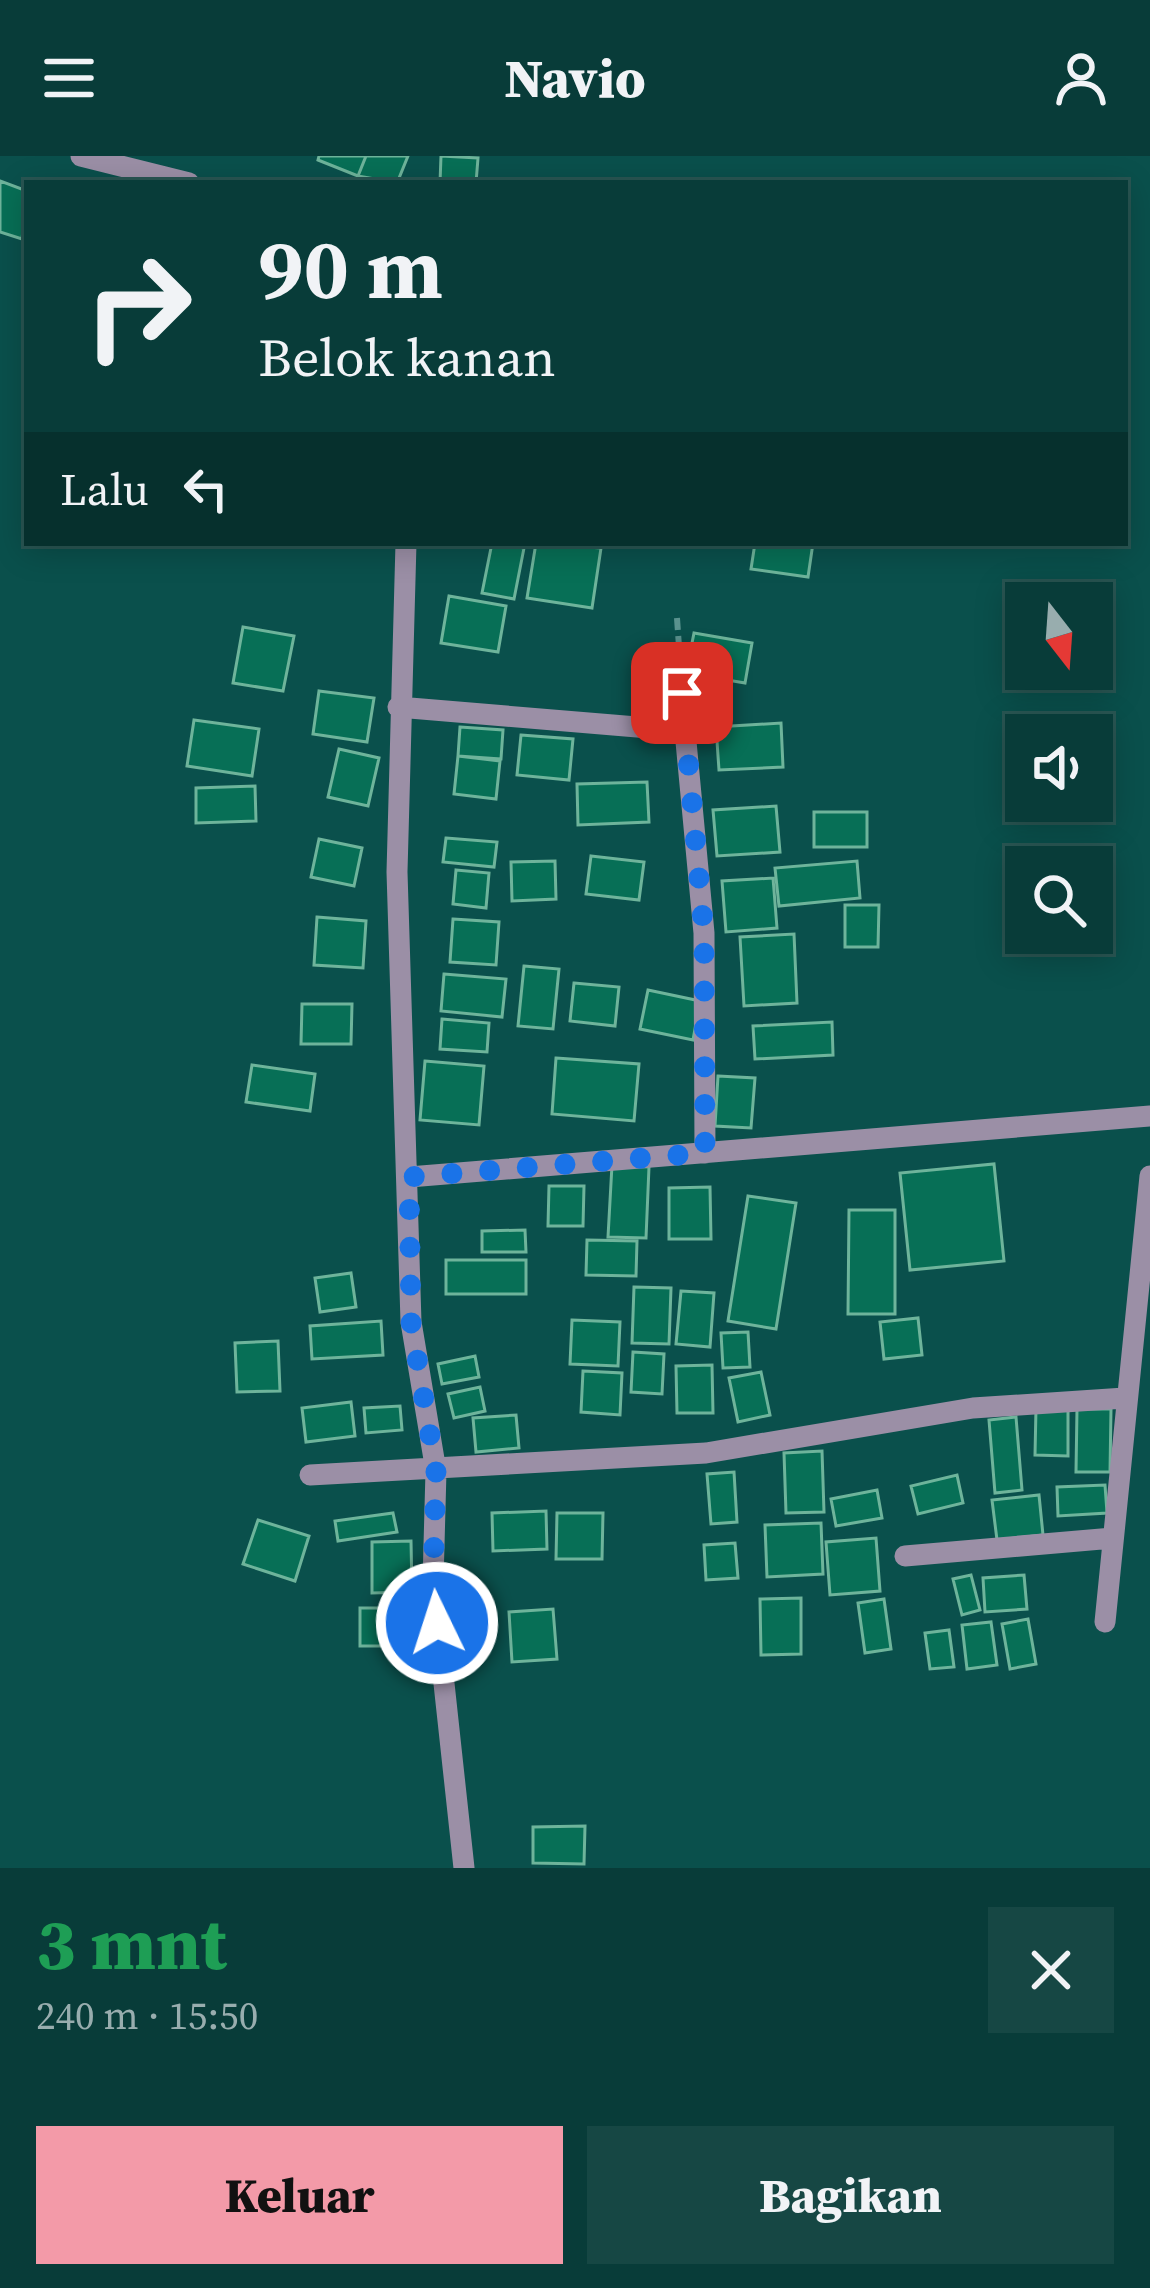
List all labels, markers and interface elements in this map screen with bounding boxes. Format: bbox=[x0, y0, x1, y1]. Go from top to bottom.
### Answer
text: Navio bbox=[504, 41, 646, 115]
icon: menu bbox=[36, 45, 102, 111]
icon: person bbox=[1048, 45, 1114, 111]
text: 90 m bbox=[258, 211, 443, 326]
icon: right bbox=[60, 228, 216, 384]
text: Belok kanan bbox=[258, 320, 556, 394]
icon: left bbox=[173, 456, 239, 522]
text: Lalu bbox=[60, 458, 149, 520]
north arrow bbox=[1005, 582, 1113, 690]
map controls bbox=[1005, 582, 1113, 954]
pin bbox=[631, 642, 733, 744]
icon: arrive bbox=[649, 660, 715, 726]
button: sound bbox=[1005, 714, 1113, 822]
button: search bbox=[1005, 846, 1113, 954]
position arrow bbox=[374, 1560, 500, 1686]
text: 3 mnt bbox=[36, 1894, 227, 1993]
button: close bbox=[988, 1907, 1114, 2033]
text: 240 m · 15:50 bbox=[36, 1989, 258, 2042]
button: Keluar bbox=[36, 2126, 563, 2264]
button: Bagikan bbox=[587, 2126, 1114, 2264]

